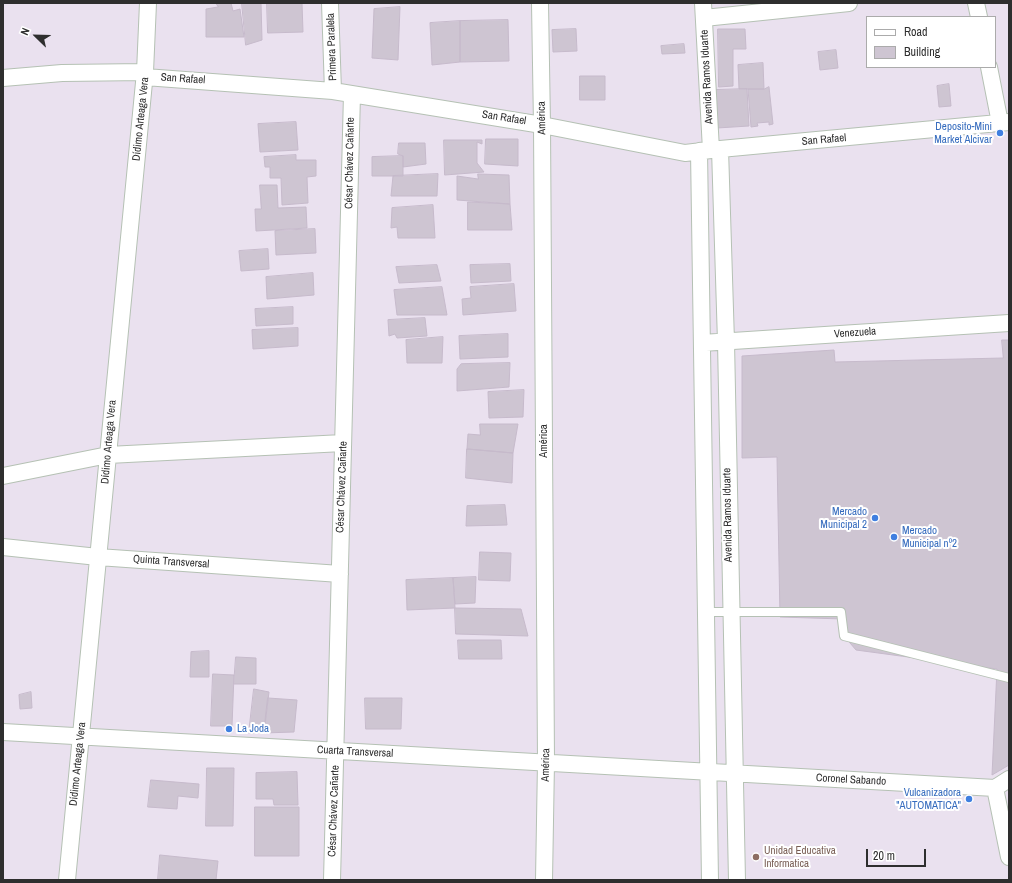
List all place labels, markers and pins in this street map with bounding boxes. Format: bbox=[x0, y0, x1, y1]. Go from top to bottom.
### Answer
place label: Deposito-Mini Market Alcivar bbox=[934, 120, 992, 146]
marker: Deposito-Mini Market Alcivar bbox=[995, 128, 1005, 138]
place label: Mercado Municipal 2 bbox=[820, 505, 867, 531]
marker: Mercado Municipal 2 bbox=[870, 513, 880, 523]
place label: Mercado Municipal nº2 bbox=[902, 524, 957, 550]
marker: Mercado Municipal nº2 bbox=[889, 532, 899, 542]
place label: La Joda bbox=[237, 722, 269, 736]
marker: La Joda bbox=[224, 724, 234, 734]
place label: Vulcanizadora "AUTOMATICA" bbox=[896, 786, 961, 812]
marker: Vulcanizadora "AUTOMATICA" bbox=[964, 794, 974, 804]
place label: Unidad Educativa Informatica bbox=[764, 844, 836, 870]
marker: Unidad Educativa Informatica bbox=[751, 852, 761, 862]

